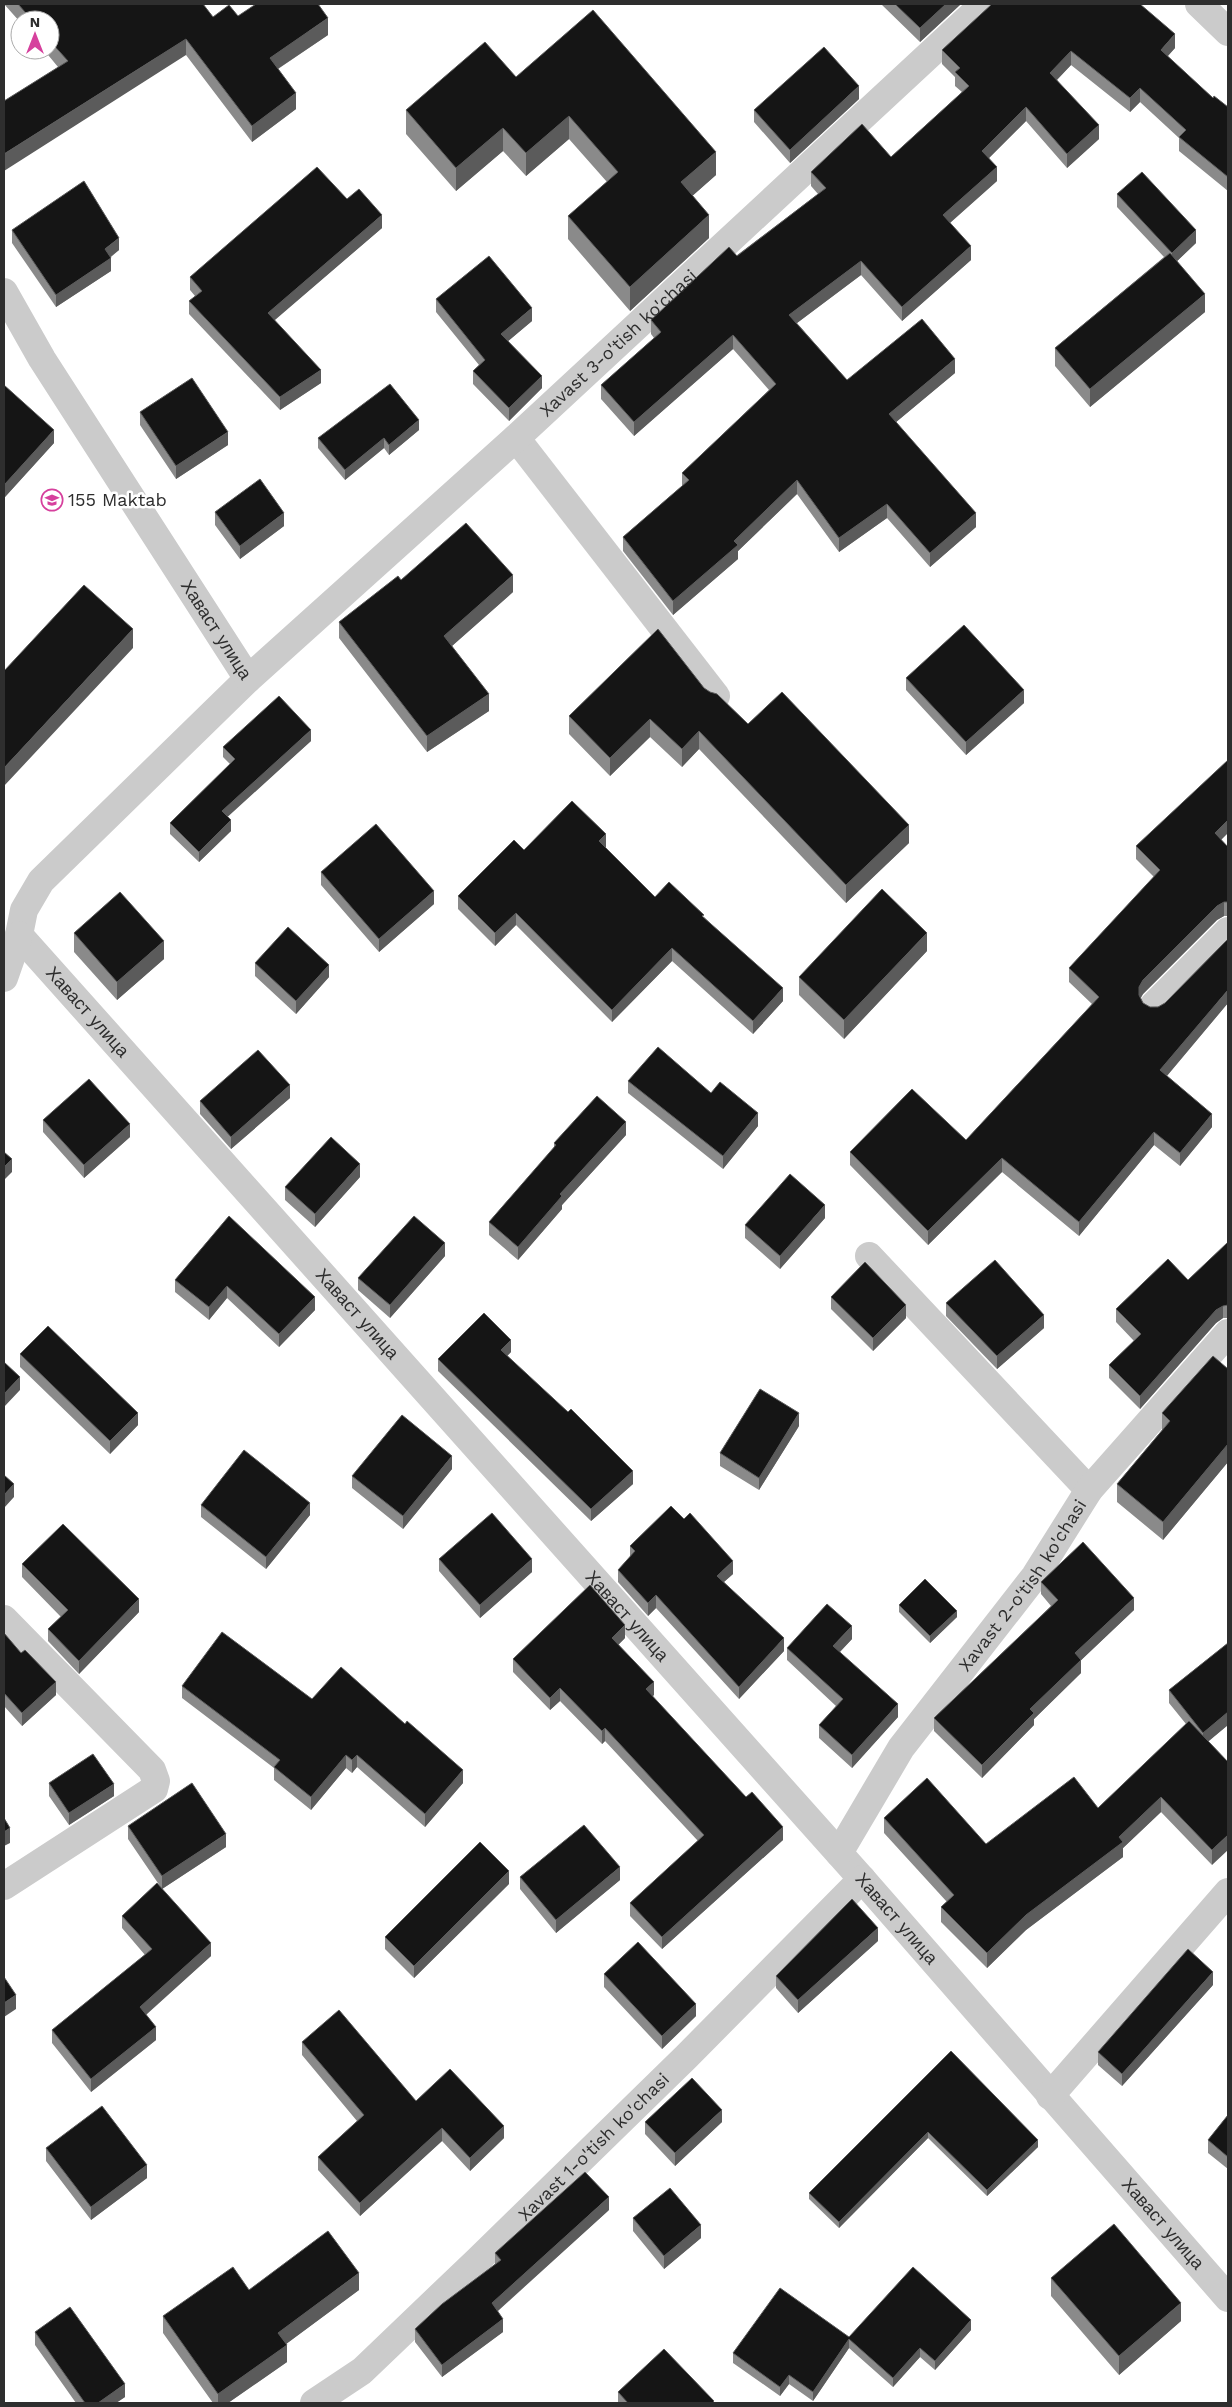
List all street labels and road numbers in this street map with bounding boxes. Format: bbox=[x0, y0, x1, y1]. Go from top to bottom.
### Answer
street label: Xavast 3-o'tish ko'chasi bbox=[535, 265, 701, 421]
street label: Хаваст улица bbox=[177, 576, 257, 684]
street label: Хаваст улица bbox=[42, 962, 135, 1062]
street label: Хаваст улица bbox=[312, 1264, 404, 1364]
street label: Xavast 2-o'tish ko'chasi bbox=[954, 1496, 1090, 1675]
street label: Хаваст улица bbox=[582, 1566, 674, 1666]
street label: Хаваст улица bbox=[851, 1868, 943, 1969]
street label: Xavast 1-o'tish ko'chasi bbox=[514, 2068, 673, 2225]
street label: Хаваст улица bbox=[1118, 2173, 1209, 2274]

